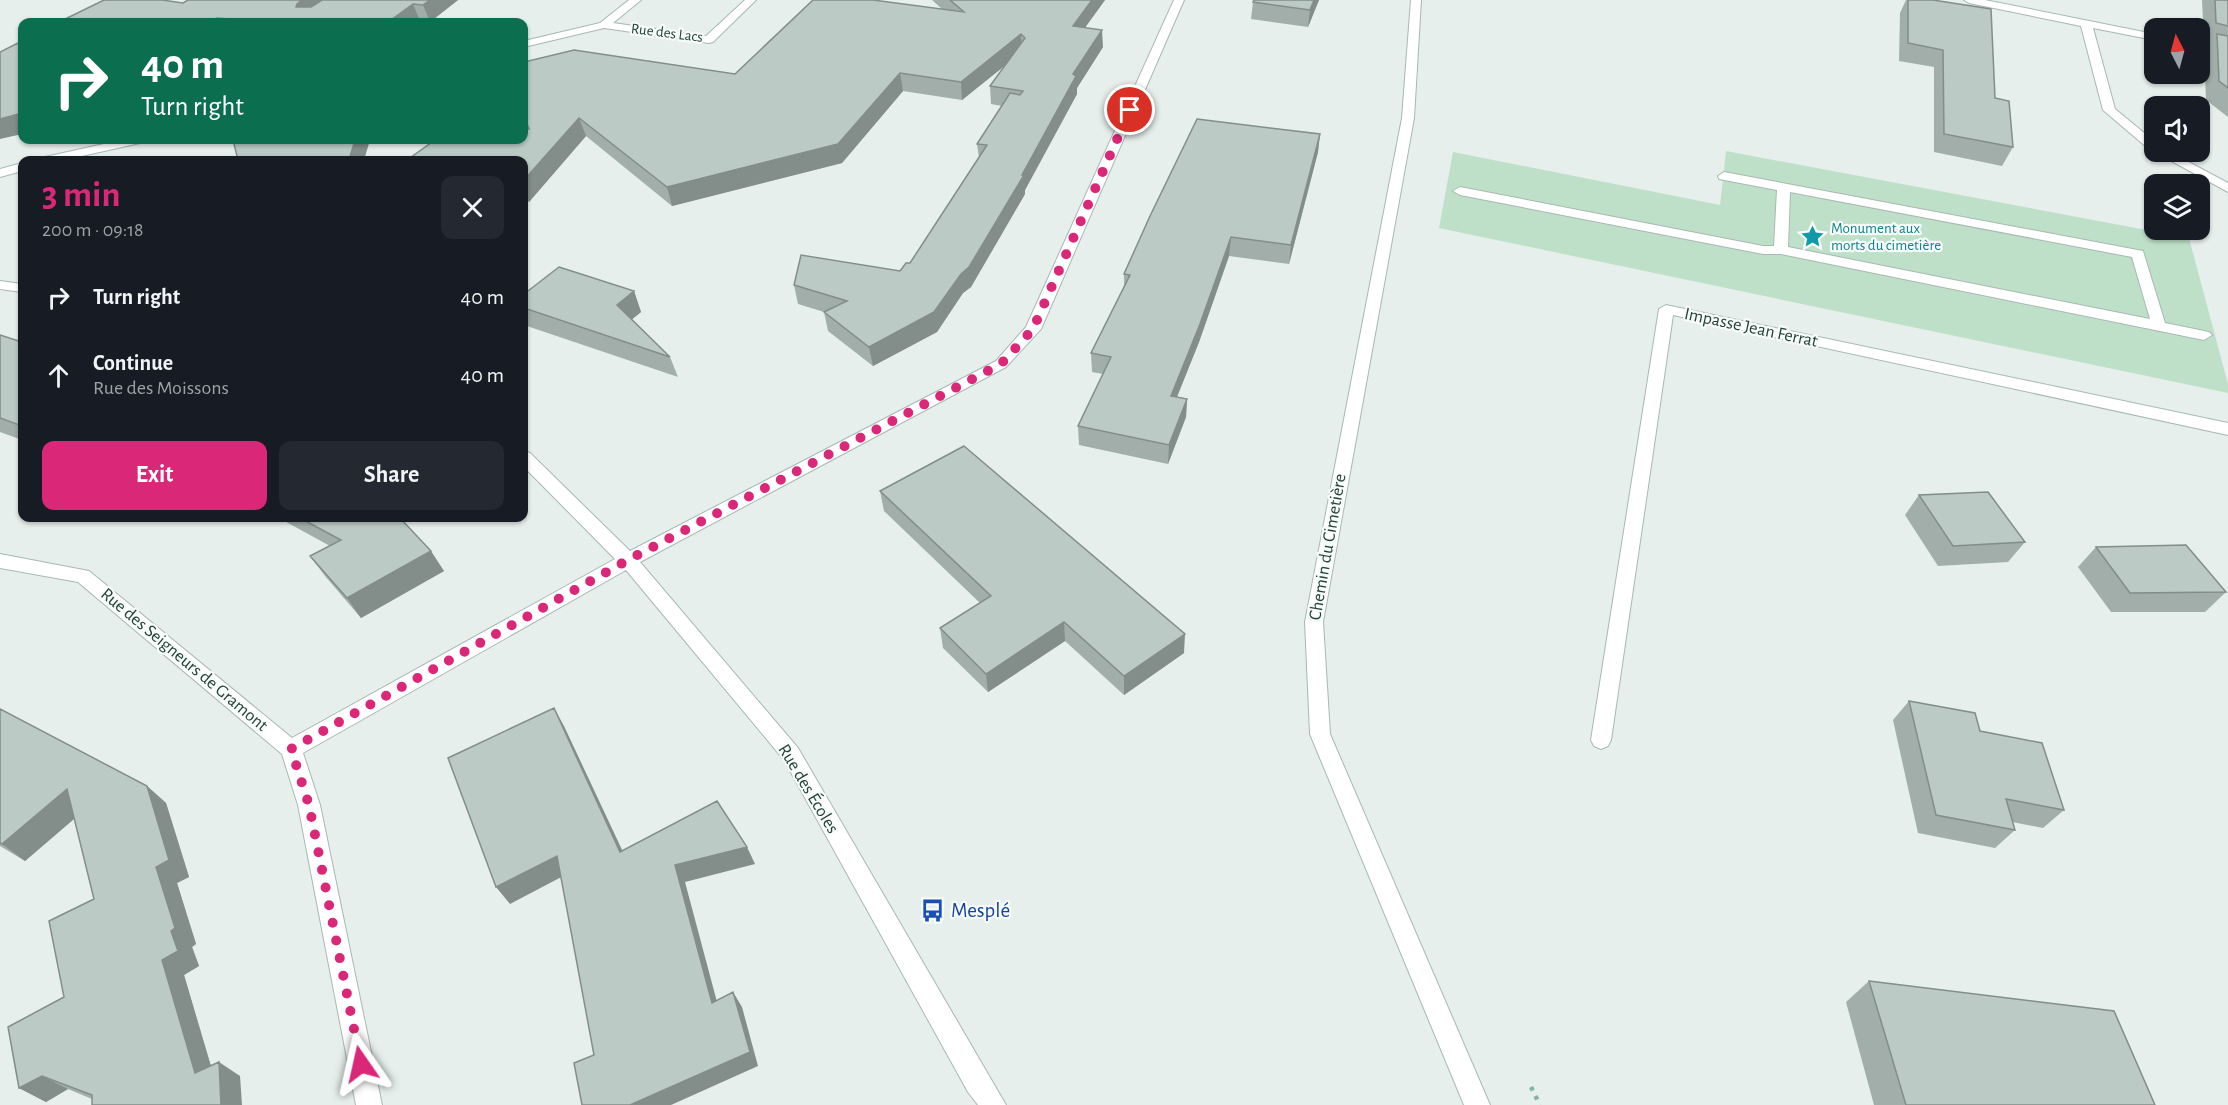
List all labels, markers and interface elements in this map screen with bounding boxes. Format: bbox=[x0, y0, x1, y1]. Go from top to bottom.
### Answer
north arrow bbox=[2144, 18, 2210, 84]
map controls bbox=[2144, 18, 2210, 240]
street label: Rue des Lacs bbox=[630, 21, 704, 45]
icon: right bbox=[42, 42, 120, 120]
text: 40 m bbox=[141, 44, 224, 86]
pin bbox=[1104, 84, 1155, 135]
text: Turn right bbox=[141, 93, 244, 120]
icon: arrive bbox=[1113, 93, 1146, 126]
button: sound bbox=[2144, 96, 2210, 162]
button: layers bbox=[2144, 174, 2210, 240]
button: close bbox=[441, 176, 504, 239]
text: 3 min bbox=[42, 177, 120, 213]
text: 200 m · 09:18 bbox=[42, 220, 144, 240]
place label: Monument aux morts du cimetière bbox=[1831, 221, 1941, 253]
place icon: Monument aux morts du cimetière bbox=[1800, 224, 1826, 250]
icon: right bbox=[42, 281, 75, 314]
text: Turn right bbox=[93, 286, 180, 308]
text: 40 m bbox=[461, 286, 504, 308]
street label: Impasse Jean Ferrat bbox=[1683, 305, 1820, 351]
text: Continue bbox=[93, 352, 173, 374]
icon: ahead bbox=[42, 359, 75, 392]
text: 40 m bbox=[461, 364, 504, 386]
text: Rue des Moissons bbox=[93, 378, 229, 398]
button: Exit bbox=[42, 441, 267, 510]
button: Share bbox=[279, 441, 504, 510]
street label: Chemin du Cimetière bbox=[1306, 472, 1350, 622]
street label: Rue des Seigneurs de Gramont bbox=[97, 585, 271, 735]
street label: Rue des Écoles bbox=[774, 740, 844, 837]
bus stop icon: Mesplé bbox=[920, 897, 946, 923]
place label: Mesplé bbox=[951, 900, 1010, 921]
position arrow bbox=[329, 1032, 393, 1096]

